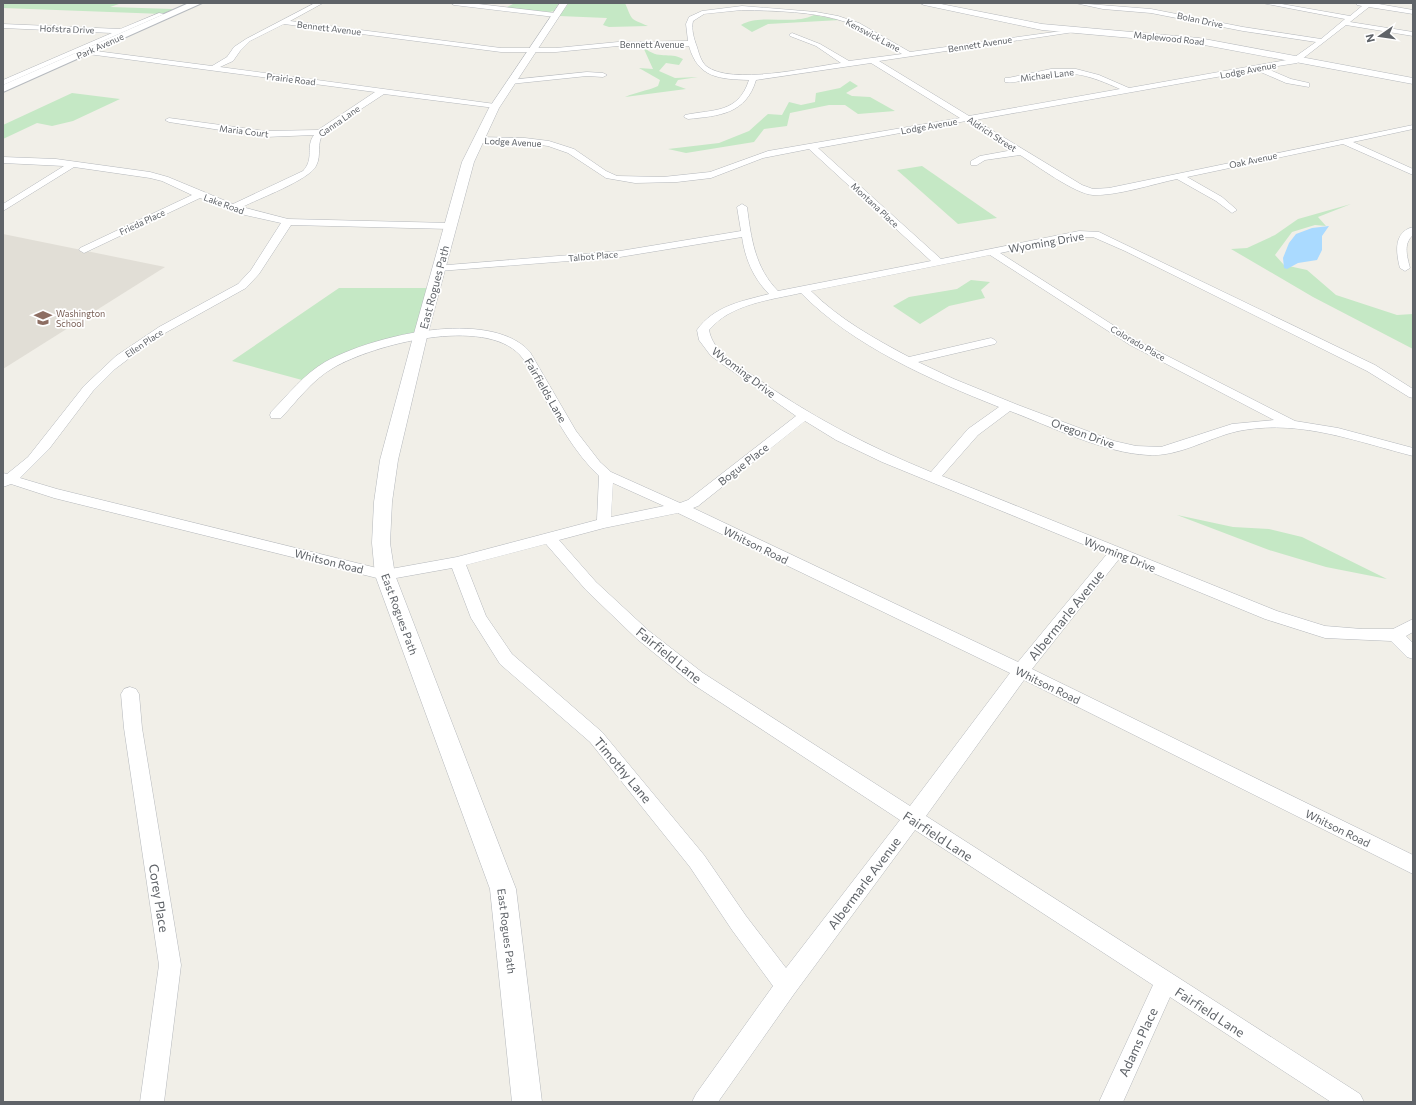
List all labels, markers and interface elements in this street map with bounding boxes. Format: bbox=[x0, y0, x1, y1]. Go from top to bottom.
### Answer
street label: Bolan Drive bbox=[1176, 10, 1224, 30]
street label: Kenswick Lane bbox=[844, 16, 902, 54]
north arrow bbox=[1360, 16, 1400, 56]
street label: Bennett Avenue bbox=[296, 19, 362, 37]
street label: Hofstra Drive bbox=[39, 23, 95, 35]
street label: Maplewood Road bbox=[1133, 29, 1205, 47]
street label: Park Avenue bbox=[75, 31, 126, 61]
street label: Bennett Avenue bbox=[947, 33, 1013, 54]
text: N bbox=[1363, 33, 1377, 44]
street label: Bennett Avenue bbox=[620, 39, 685, 50]
street label: Lodge Avenue bbox=[1219, 59, 1277, 81]
street label: Michael Lane bbox=[1020, 66, 1075, 84]
street label: Prairie Road bbox=[266, 71, 316, 87]
street label: Ganna Lane bbox=[316, 103, 362, 139]
street label: Aldrich Street bbox=[965, 114, 1019, 154]
street label: Lodge Avenue bbox=[900, 116, 958, 136]
street label: Maria Court bbox=[219, 123, 270, 140]
street label: Lodge Avenue bbox=[484, 135, 542, 149]
street label: Oak Avenue bbox=[1228, 150, 1278, 170]
street label: Montana Place bbox=[849, 180, 901, 230]
street label: Lake Road bbox=[202, 192, 246, 216]
street label: Frieda Place bbox=[117, 207, 167, 237]
street label: Wyoming Drive bbox=[1007, 229, 1085, 255]
street label: East Rogues Path bbox=[417, 244, 451, 330]
street label: Talbot Place bbox=[568, 248, 619, 264]
school or university icon: Washington School bbox=[33, 308, 53, 328]
place label: Washington School bbox=[56, 308, 105, 329]
street label: Colorado Place bbox=[1109, 323, 1168, 363]
street label: Ellen Place bbox=[123, 326, 165, 360]
street label: Wyoming Drive bbox=[710, 344, 779, 400]
street label: Fairfields Lane bbox=[522, 355, 570, 425]
street label: Oregon Drive bbox=[1050, 416, 1117, 451]
street label: Bogue Place bbox=[715, 440, 771, 488]
street label: Whitson Road bbox=[721, 524, 791, 566]
street label: Wyoming Drive bbox=[1082, 534, 1158, 574]
street label: Whitson Road bbox=[293, 546, 365, 576]
street label: Albermarle Avenue bbox=[1025, 567, 1107, 663]
street label: East Rogues Path bbox=[379, 571, 421, 657]
street label: Fairfield Lane bbox=[633, 624, 705, 686]
street label: Whitson Road bbox=[1013, 664, 1083, 706]
street label: Timothy Lane bbox=[591, 734, 655, 806]
street label: Whitson Road bbox=[1303, 807, 1373, 849]
street label: Fairfield Lane bbox=[900, 808, 976, 864]
street label: Albermarle Avenue bbox=[824, 834, 904, 932]
street label: Corey Place bbox=[146, 863, 172, 934]
street label: East Rogues Path bbox=[495, 888, 519, 974]
street label: Fairfield Lane bbox=[1172, 984, 1248, 1040]
street label: Adams Place bbox=[1115, 1005, 1161, 1079]

